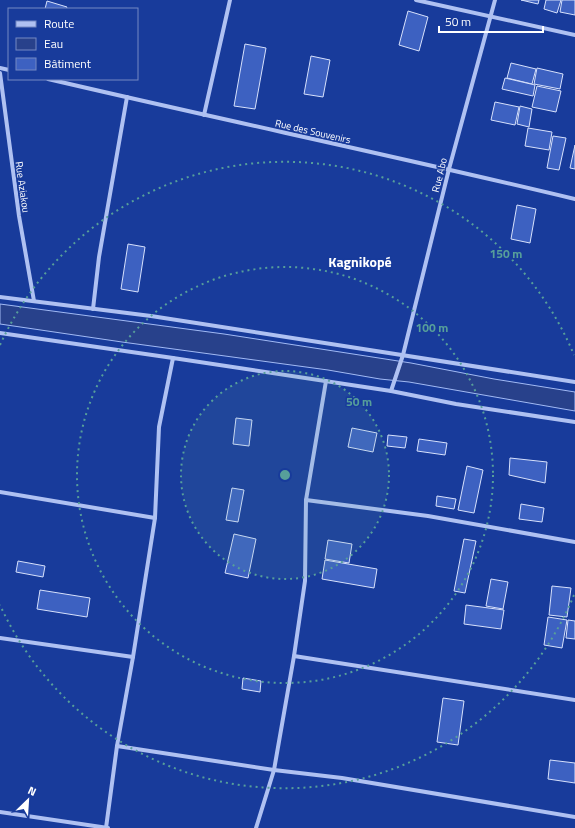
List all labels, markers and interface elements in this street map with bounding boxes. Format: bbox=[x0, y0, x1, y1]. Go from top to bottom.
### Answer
legend bbox=[8, 8, 138, 80]
scale bar bbox=[439, 8, 543, 34]
text: 50 m bbox=[445, 12, 471, 31]
text: Route bbox=[44, 14, 74, 33]
text: Eau bbox=[44, 34, 63, 53]
text: Bâtiment bbox=[44, 54, 92, 73]
street label: Rue des Souvenirs bbox=[274, 115, 353, 148]
street label: Rue Abo bbox=[428, 156, 451, 194]
street label: Rue Aziakou bbox=[11, 160, 34, 214]
text: 150 m bbox=[490, 244, 522, 263]
district label: Kagnikopé bbox=[328, 251, 392, 272]
text: 100 m bbox=[416, 318, 448, 337]
text: 50 m bbox=[346, 392, 372, 411]
centre of rings bbox=[278, 468, 292, 482]
north arrow bbox=[8, 780, 48, 820]
text: N bbox=[25, 782, 39, 800]

